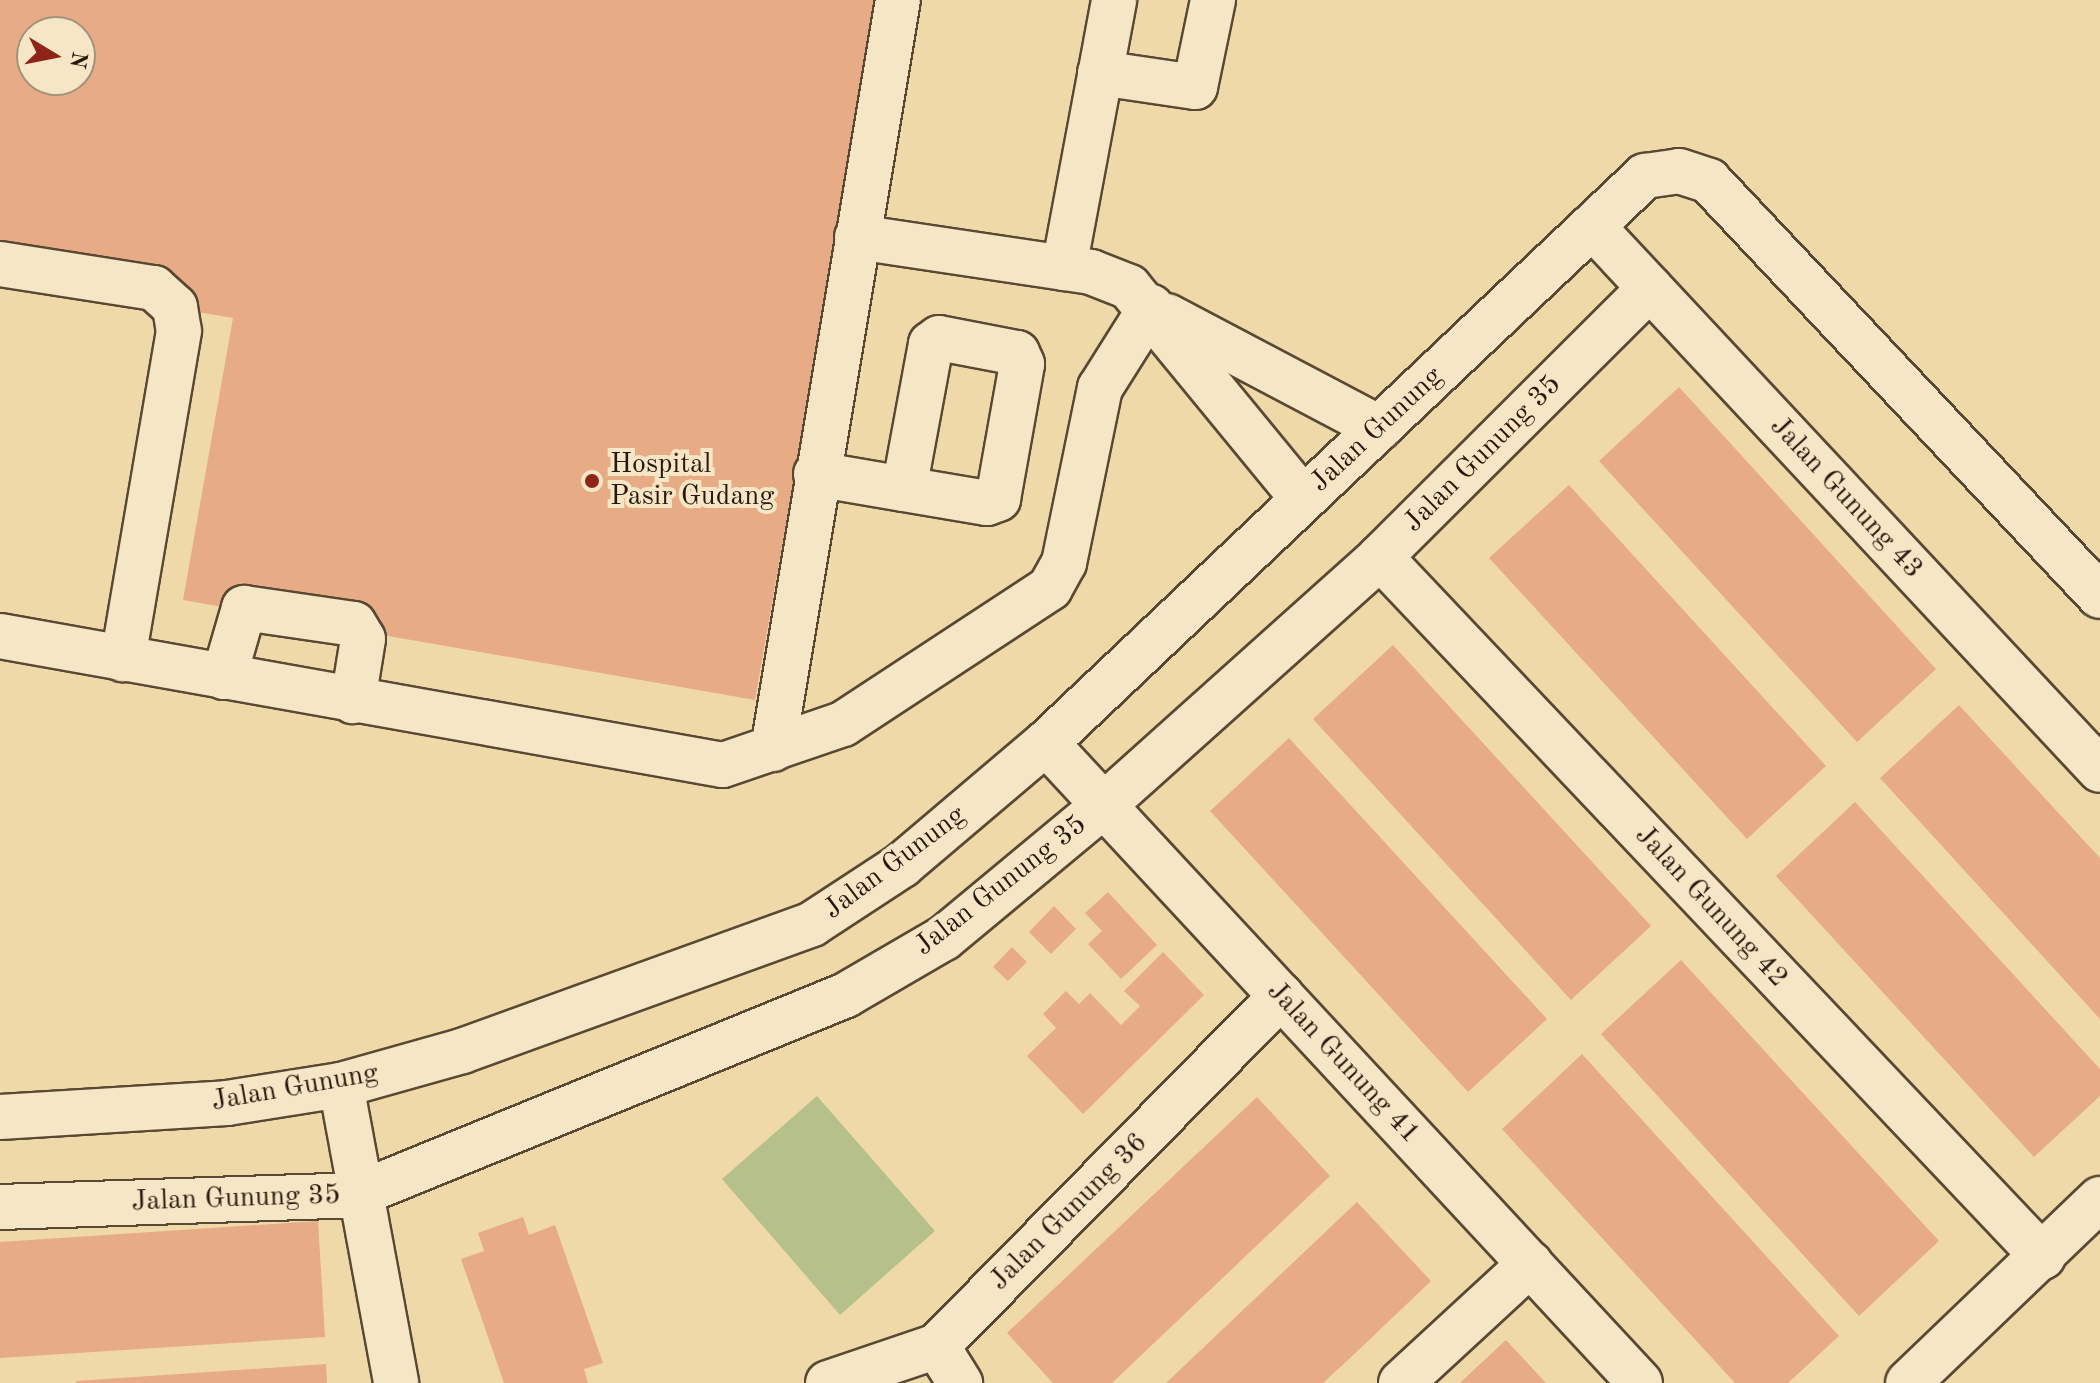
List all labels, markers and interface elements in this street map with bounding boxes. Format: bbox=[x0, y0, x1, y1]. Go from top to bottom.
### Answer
north arrow bbox=[16, 16, 96, 96]
text: N bbox=[65, 50, 90, 70]
street label: Jalan Gunung bbox=[1304, 360, 1450, 500]
street label: Jalan Gunung 35 bbox=[1397, 368, 1569, 540]
street label: Jalan Gunung 43 bbox=[1762, 410, 1930, 586]
place label: Hospital Pasir Gudang bbox=[610, 448, 774, 514]
marker: Hospital Pasir Gudang bbox=[581, 470, 603, 492]
street label: Jalan Gunung bbox=[818, 799, 972, 927]
street label: Jalan Gunung 35 bbox=[908, 808, 1094, 964]
street label: Jalan Gunung 42 bbox=[1627, 819, 1795, 995]
street label: Jalan Gunung 41 bbox=[1259, 975, 1427, 1151]
street label: Jalan Gunung bbox=[209, 1057, 381, 1119]
street label: Jalan Gunung 36 bbox=[983, 1126, 1155, 1298]
street label: Jalan Gunung 35 bbox=[131, 1179, 341, 1219]

